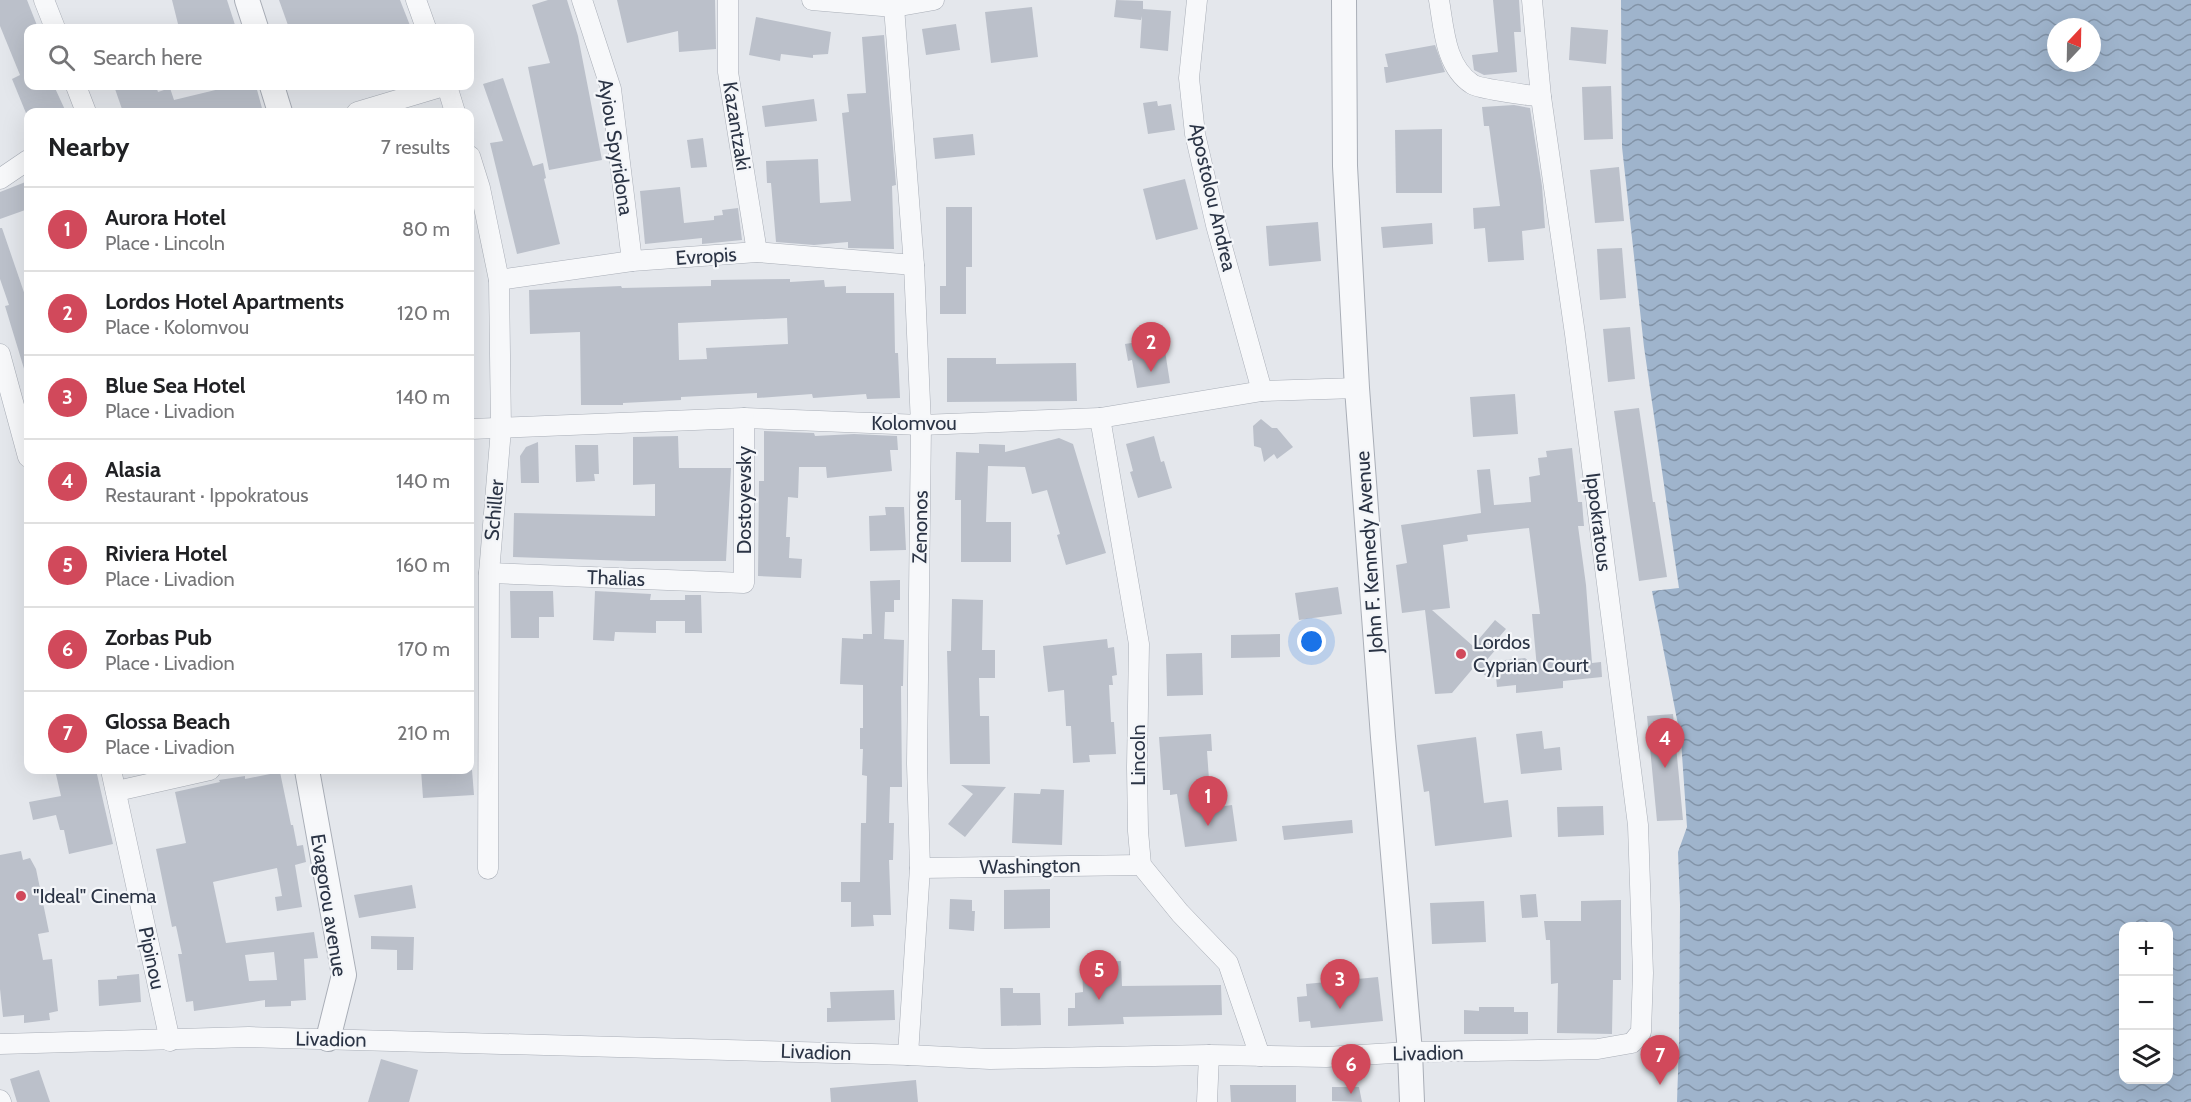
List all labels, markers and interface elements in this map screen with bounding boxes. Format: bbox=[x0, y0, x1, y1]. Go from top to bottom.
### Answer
north arrow bbox=[2047, 18, 2101, 72]
search box bbox=[24, 24, 474, 90]
icon: search bbox=[45, 41, 78, 74]
text: Search here bbox=[93, 44, 202, 71]
street label: Ayiou Spyridona bbox=[593, 77, 639, 217]
street label: Kazantzaki bbox=[718, 80, 756, 172]
street label: Apostolou Andrea bbox=[1184, 120, 1242, 274]
text: Nearby bbox=[48, 131, 129, 163]
text: 7 results bbox=[381, 135, 450, 159]
text: Aurora Hotel bbox=[105, 204, 226, 231]
text: 1 bbox=[64, 217, 71, 241]
text: 80 m bbox=[402, 217, 450, 241]
text: Place · Lincoln bbox=[105, 231, 225, 255]
street label: Evropis bbox=[675, 242, 737, 270]
text: Lordos Hotel Apartments bbox=[105, 288, 344, 315]
text: 2 bbox=[62, 301, 73, 325]
text: 120 m bbox=[397, 301, 450, 325]
text: Place · Kolomvou bbox=[105, 315, 249, 339]
pin: 2 bbox=[1132, 322, 1170, 372]
text: Blue Sea Hotel bbox=[105, 372, 246, 399]
text: 3 bbox=[62, 385, 73, 409]
text: 140 m bbox=[396, 385, 450, 409]
text: Place · Livadion bbox=[105, 399, 235, 423]
street label: Kolomvou bbox=[871, 411, 957, 435]
street label: Dostoyevsky bbox=[732, 446, 756, 554]
street label: John F. Kennedy Avenue bbox=[1350, 450, 1388, 655]
text: Alasia bbox=[105, 456, 161, 483]
text: 4 bbox=[61, 469, 74, 493]
text: 140 m bbox=[396, 469, 450, 493]
street label: Ippokratous bbox=[1581, 471, 1617, 573]
street label: Schiller bbox=[479, 478, 509, 542]
text: Restaurant · Ippokratous bbox=[105, 483, 308, 507]
street label: Zenonos bbox=[907, 490, 933, 564]
text: Riviera Hotel bbox=[105, 540, 227, 567]
text: 5 bbox=[62, 553, 73, 577]
text: 160 m bbox=[396, 553, 450, 577]
street label: Thalias bbox=[587, 565, 645, 591]
text: Place · Livadion bbox=[105, 567, 235, 591]
text: Zorbas Pub bbox=[105, 624, 212, 651]
your location bbox=[1297, 627, 1326, 656]
place label: Lordos Cyprian Court bbox=[1473, 630, 1589, 677]
text: 6 bbox=[62, 637, 73, 661]
text: 170 m bbox=[398, 637, 450, 661]
marker: Lordos Cyprian Court bbox=[1454, 647, 1468, 661]
text: Place · Livadion bbox=[105, 651, 235, 675]
text: Glossa Beach bbox=[105, 708, 230, 735]
pin: 4 bbox=[1646, 718, 1684, 768]
text: 7 bbox=[62, 721, 73, 745]
text: 210 m bbox=[397, 721, 450, 745]
street label: Lincoln bbox=[1126, 724, 1150, 786]
text: Place · Livadion bbox=[105, 735, 235, 759]
pin: 1 bbox=[1188, 776, 1228, 826]
street label: Evagorou avenue bbox=[306, 832, 352, 978]
street label: Washington bbox=[979, 853, 1081, 879]
place label: "Ideal" Cinema bbox=[33, 884, 157, 908]
marker: "Ideal" Cinema bbox=[14, 889, 28, 903]
map controls bbox=[2119, 922, 2173, 1084]
button: + bbox=[2119, 922, 2173, 976]
street label: Pipinou bbox=[134, 924, 170, 992]
pin: 5 bbox=[1080, 950, 1118, 1000]
pin: 3 bbox=[1320, 960, 1360, 1009]
button: − bbox=[2119, 976, 2173, 1030]
street label: Livadion bbox=[295, 1026, 367, 1052]
button: layers bbox=[2119, 1030, 2173, 1084]
pin: 7 bbox=[1640, 1036, 1680, 1085]
street label: Livadion bbox=[780, 1039, 852, 1065]
street label: Livadion bbox=[1392, 1040, 1464, 1066]
pin: 6 bbox=[1332, 1044, 1370, 1094]

